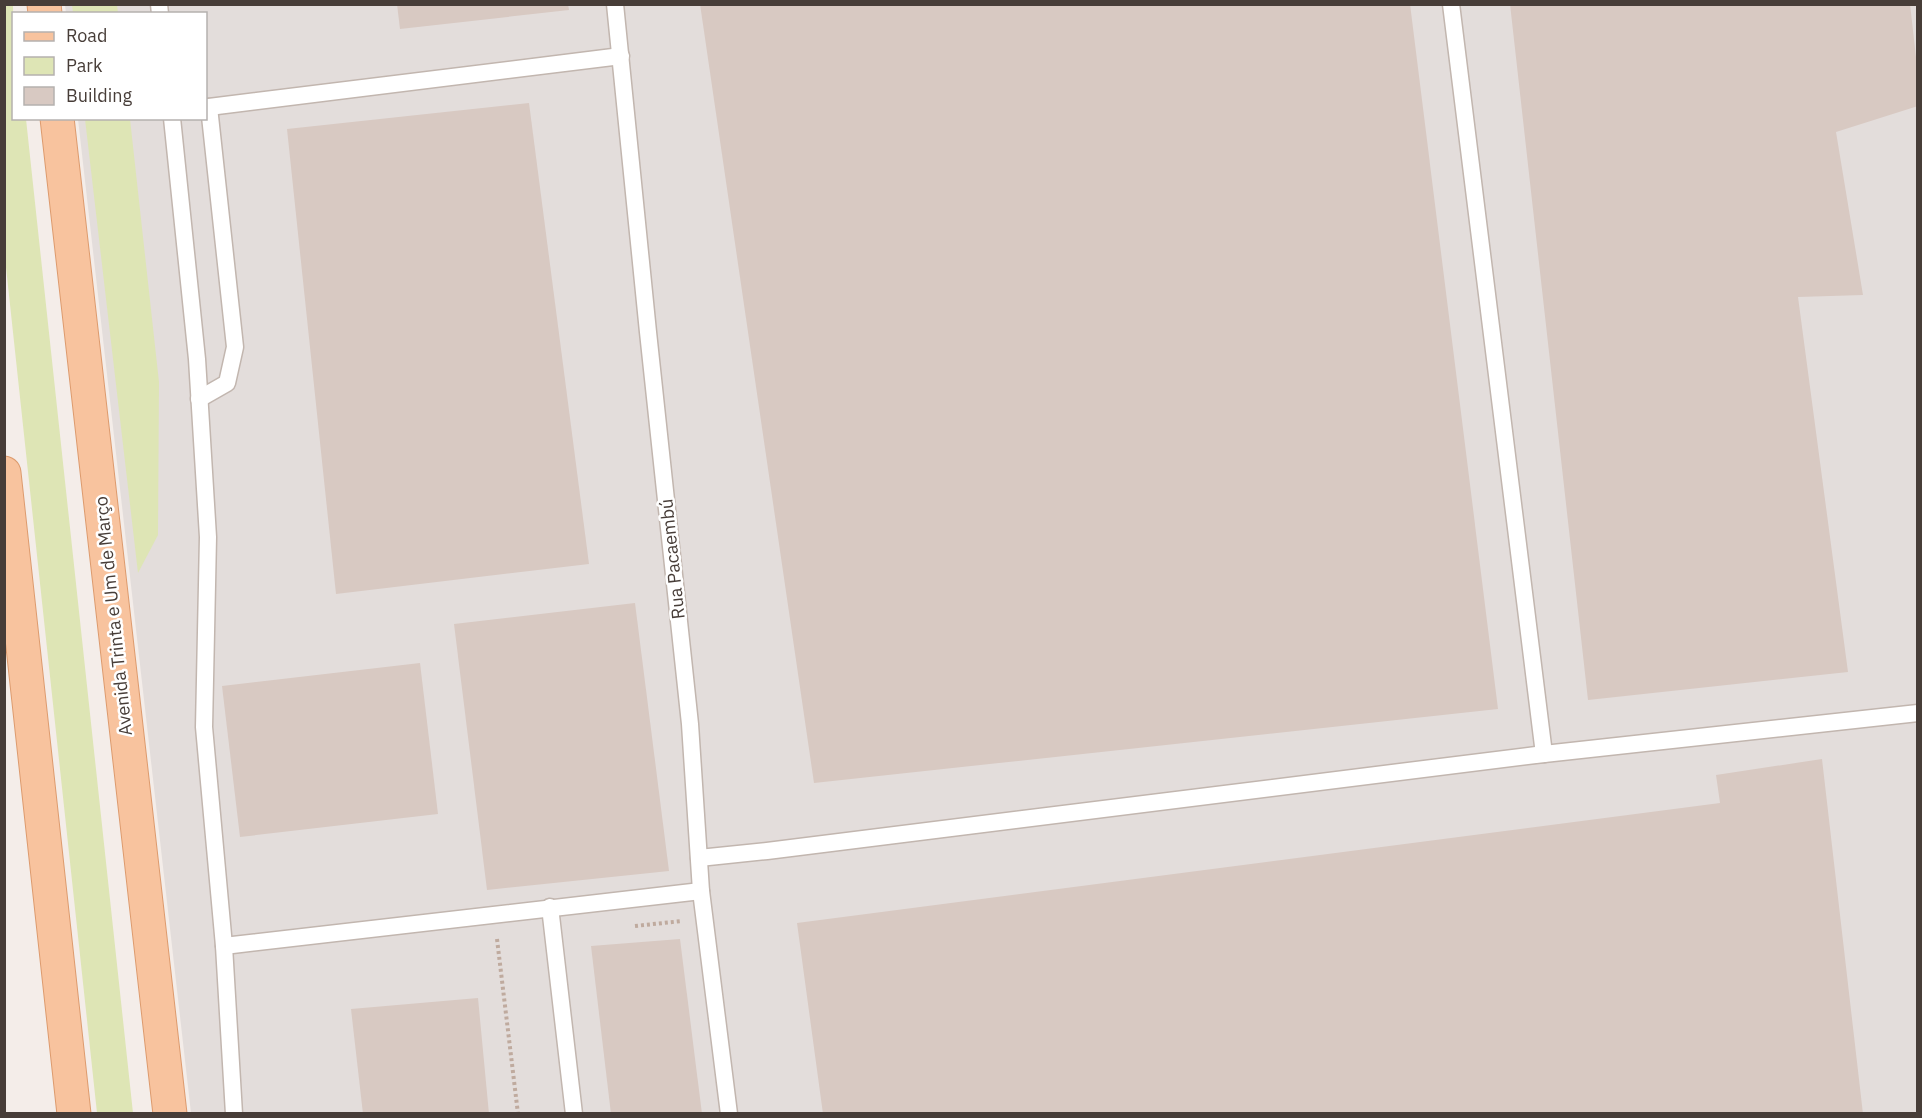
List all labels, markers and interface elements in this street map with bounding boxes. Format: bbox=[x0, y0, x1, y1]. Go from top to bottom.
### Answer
legend bbox=[12, 12, 207, 120]
text: Road bbox=[66, 24, 107, 47]
text: Park bbox=[66, 54, 103, 77]
text: Building bbox=[66, 84, 133, 107]
street label: Avenida Trinta e Um de Março bbox=[89, 495, 137, 737]
street label: Rua Pacaembú bbox=[654, 498, 690, 620]

